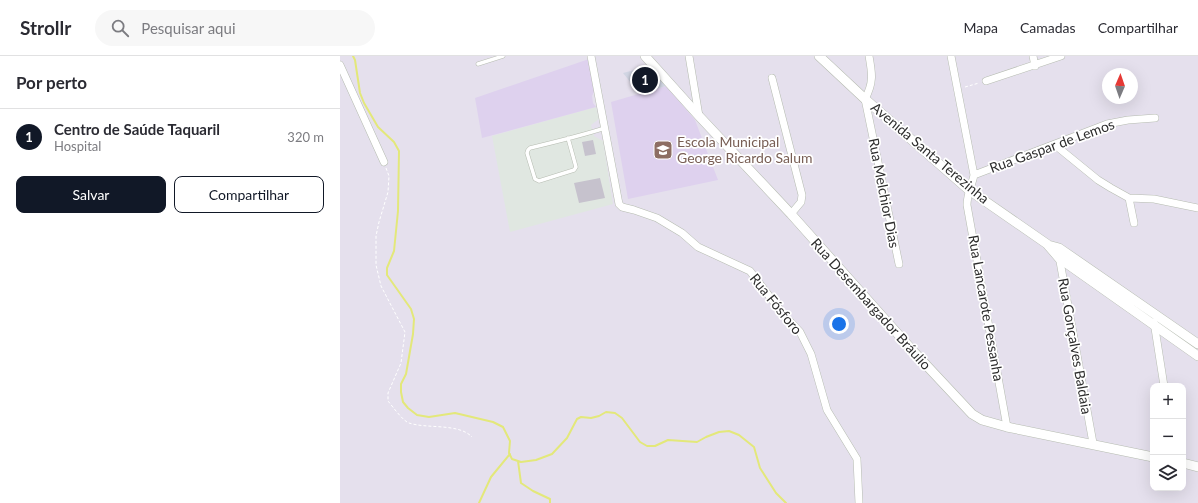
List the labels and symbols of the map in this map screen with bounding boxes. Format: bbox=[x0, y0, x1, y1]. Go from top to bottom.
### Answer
pin: 1 bbox=[632, 65, 658, 95]
north arrow bbox=[1102, 68, 1138, 104]
street label: Avenida Santa Terezinha bbox=[868, 98, 993, 207]
street label: Rua Gaspar de Lemos bbox=[987, 115, 1117, 176]
place label: Escola Municipal George Ricardo Salum bbox=[677, 133, 813, 166]
street label: Rua Melchior Dias bbox=[866, 137, 903, 249]
school or university icon: Escola Municipal George Ricardo Salum bbox=[652, 139, 674, 161]
street label: Rua Desembargador Bráulio bbox=[808, 234, 935, 373]
street label: Rua Lancarote Pessanha bbox=[965, 234, 1008, 382]
street label: Rua Fósforo bbox=[747, 270, 806, 338]
street label: Rua Gonçalves Baldaia bbox=[1055, 276, 1096, 415]
your location bbox=[829, 314, 849, 334]

